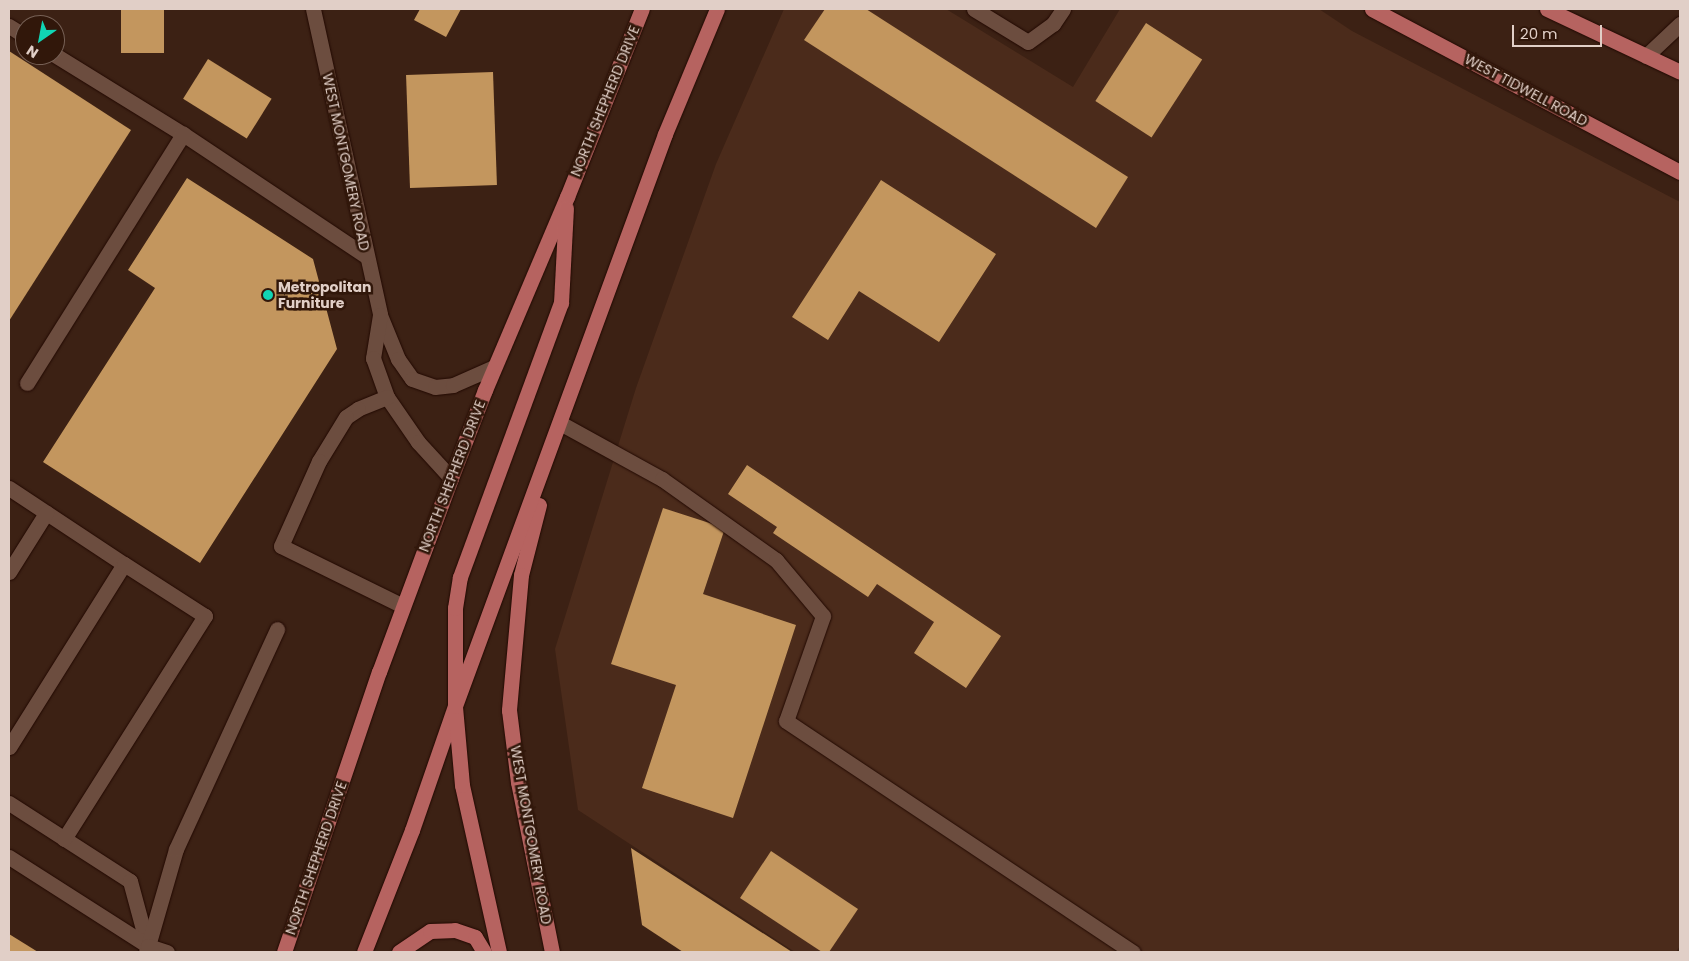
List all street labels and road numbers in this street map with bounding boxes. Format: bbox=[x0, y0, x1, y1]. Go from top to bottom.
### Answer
street label: NORTH SHEPHERD DRIVE bbox=[567, 23, 643, 179]
street label: WEST TIDWELL ROAD bbox=[1462, 50, 1590, 130]
street label: WEST MONTGOMERY ROAD bbox=[319, 72, 373, 252]
street label: NORTH SHEPHERD DRIVE bbox=[415, 398, 489, 554]
street label: WEST MONTGOMERY ROAD bbox=[507, 744, 555, 926]
street label: NORTH SHEPHERD DRIVE bbox=[282, 779, 350, 937]

